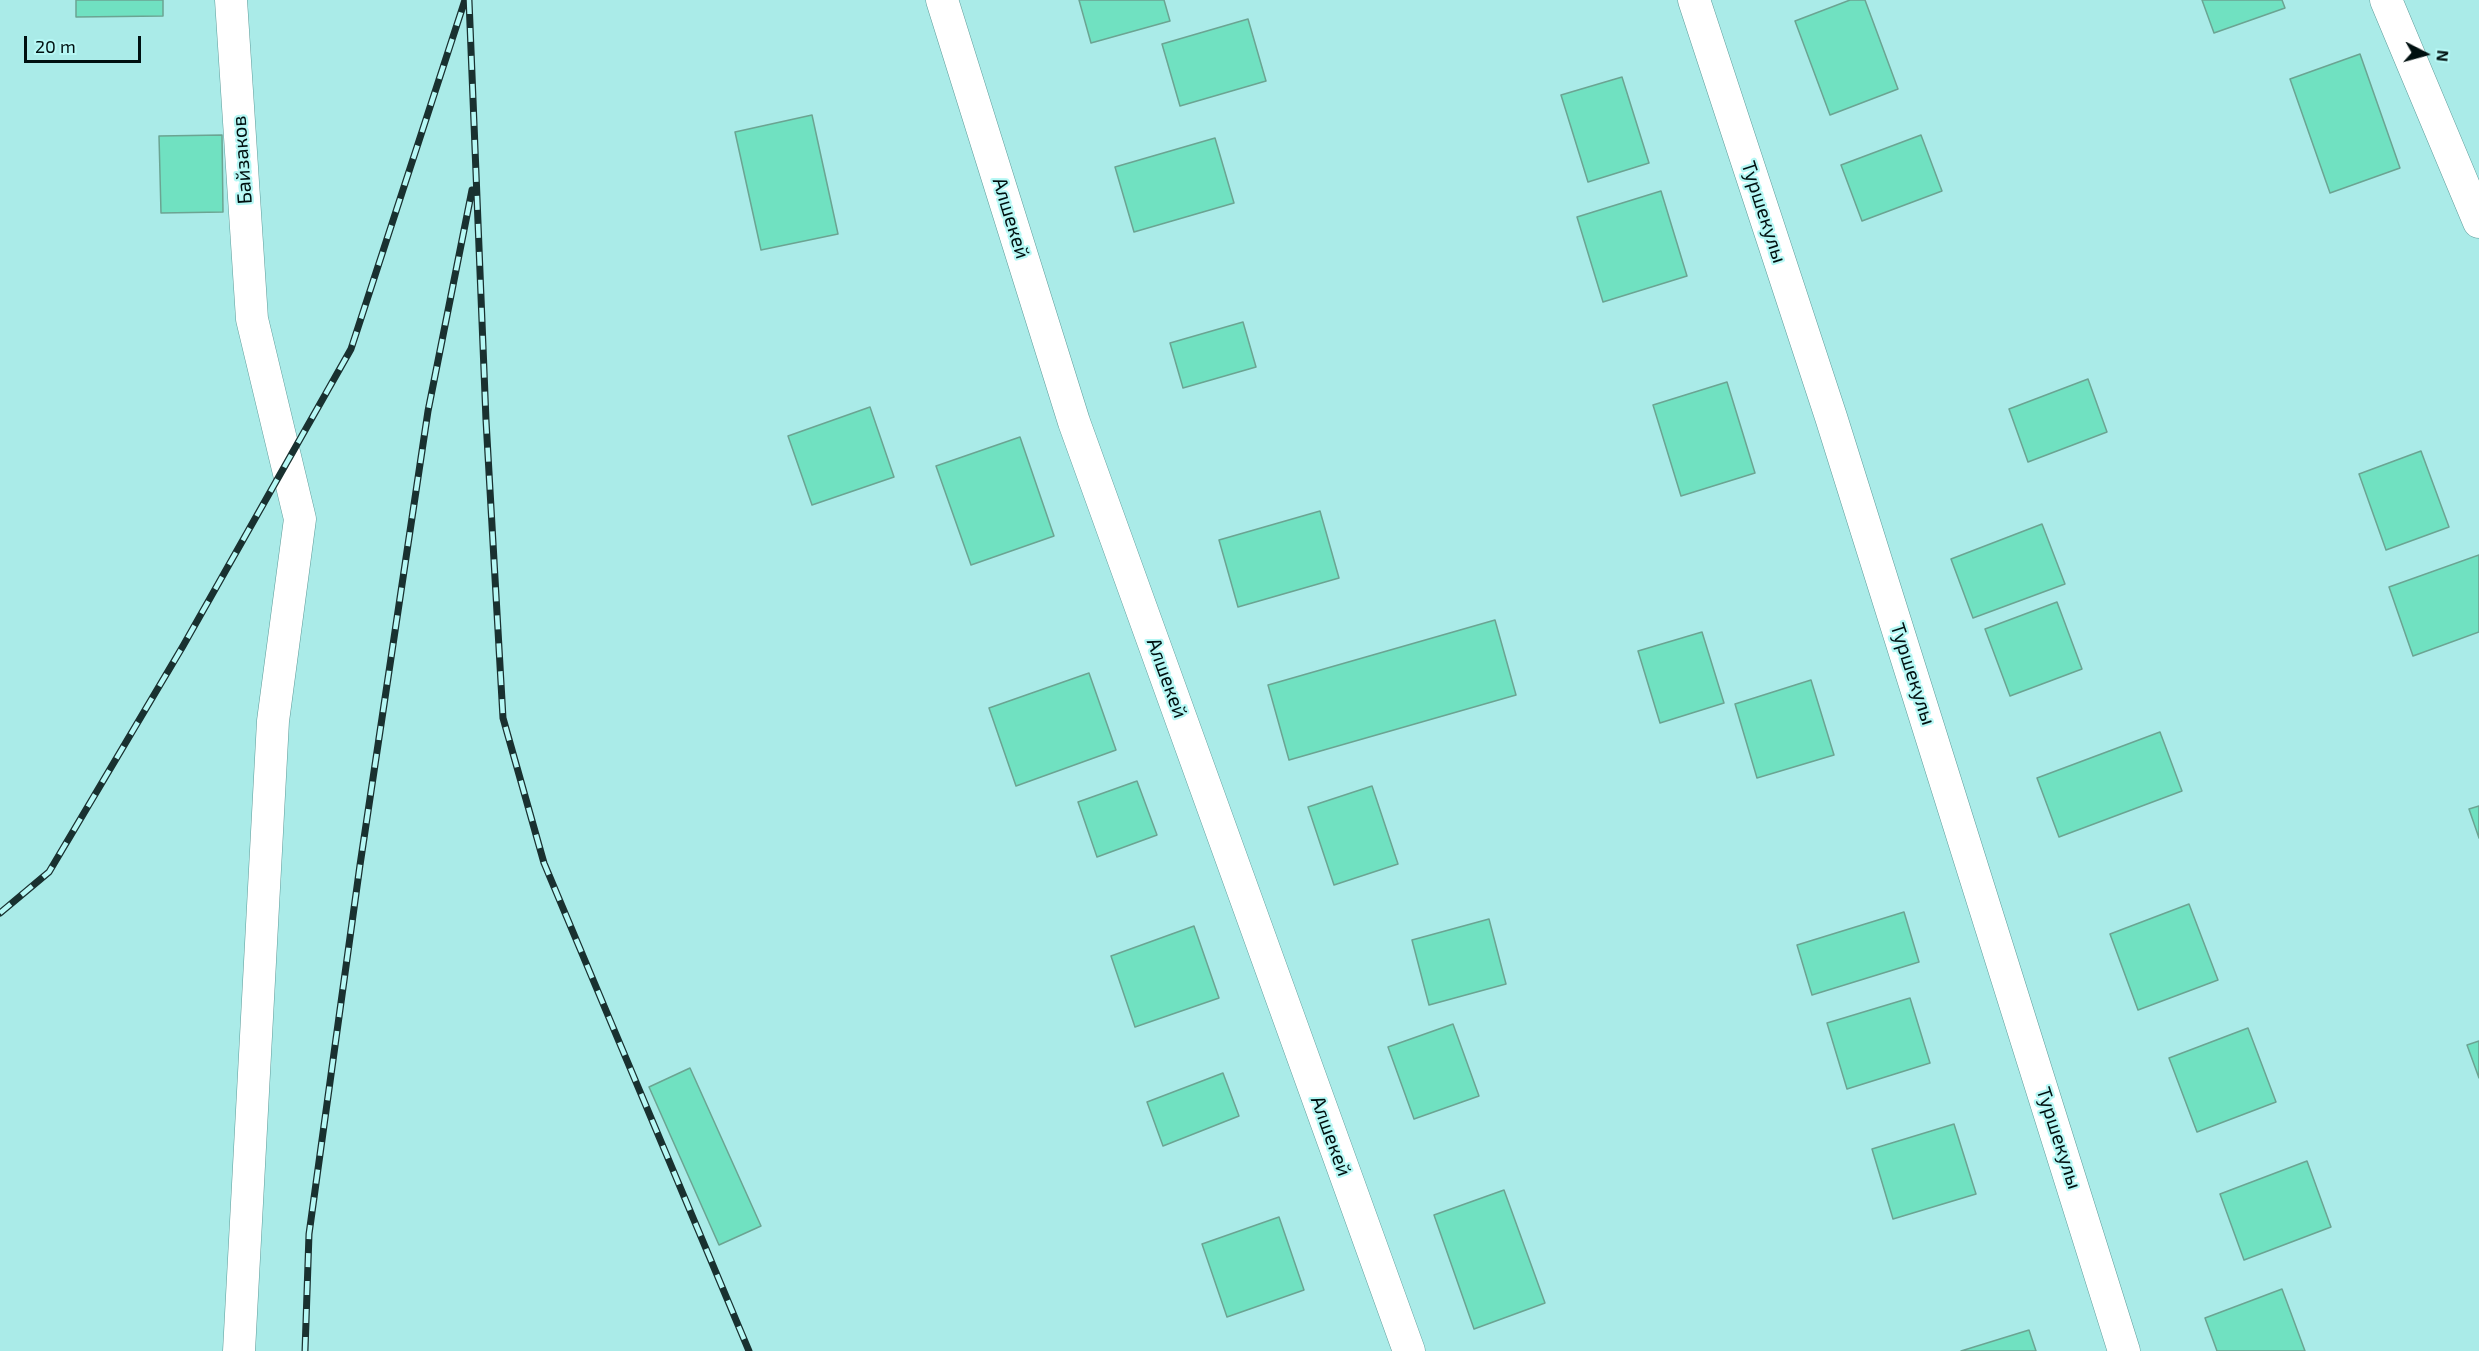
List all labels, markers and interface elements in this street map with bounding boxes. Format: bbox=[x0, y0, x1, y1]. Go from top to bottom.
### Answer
scale bar bbox=[27, 24, 144, 62]
north arrow bbox=[2395, 24, 2455, 84]
text: 20 m bbox=[35, 35, 76, 57]
text: N bbox=[2433, 49, 2453, 63]
street label: Байзаков bbox=[227, 115, 257, 205]
street label: Туршекулы bbox=[1736, 158, 1792, 266]
street label: Алшекей bbox=[987, 174, 1035, 262]
street label: Туршекулы bbox=[1885, 620, 1941, 728]
street label: Алшекей bbox=[1141, 635, 1193, 721]
street label: Туршекулы bbox=[2031, 1084, 2087, 1192]
street label: Алшекей bbox=[1305, 1093, 1357, 1179]

